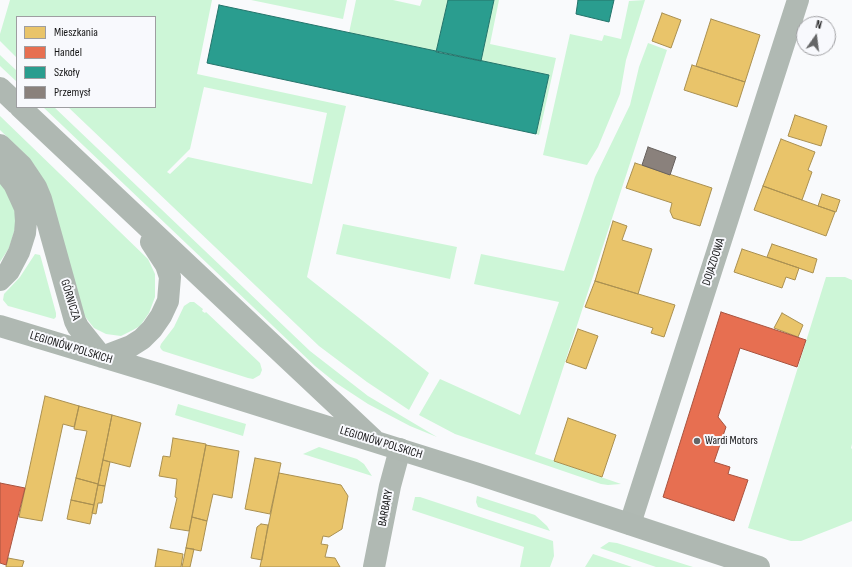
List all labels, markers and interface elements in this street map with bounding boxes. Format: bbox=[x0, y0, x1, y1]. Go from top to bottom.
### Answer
legend bbox=[16, 16, 156, 108]
north arrow bbox=[796, 16, 836, 56]
text: N bbox=[814, 18, 823, 32]
text: Mieszkania bbox=[54, 25, 98, 40]
text: Handel bbox=[54, 45, 82, 60]
text: Szkoły bbox=[54, 65, 80, 80]
text: Przemysł bbox=[54, 85, 90, 100]
street label: DOJAZDOWA bbox=[700, 237, 728, 287]
street label: GÓRNICZA bbox=[57, 278, 83, 322]
street label: LEGIONÓW POLSKICH bbox=[28, 329, 114, 367]
street label: LEGIONÓW POLSKICH bbox=[338, 424, 424, 462]
place label: Wardi Motors bbox=[705, 434, 758, 448]
marker: Wardi Motors bbox=[692, 436, 702, 446]
street label: BARBARY bbox=[375, 489, 397, 527]

